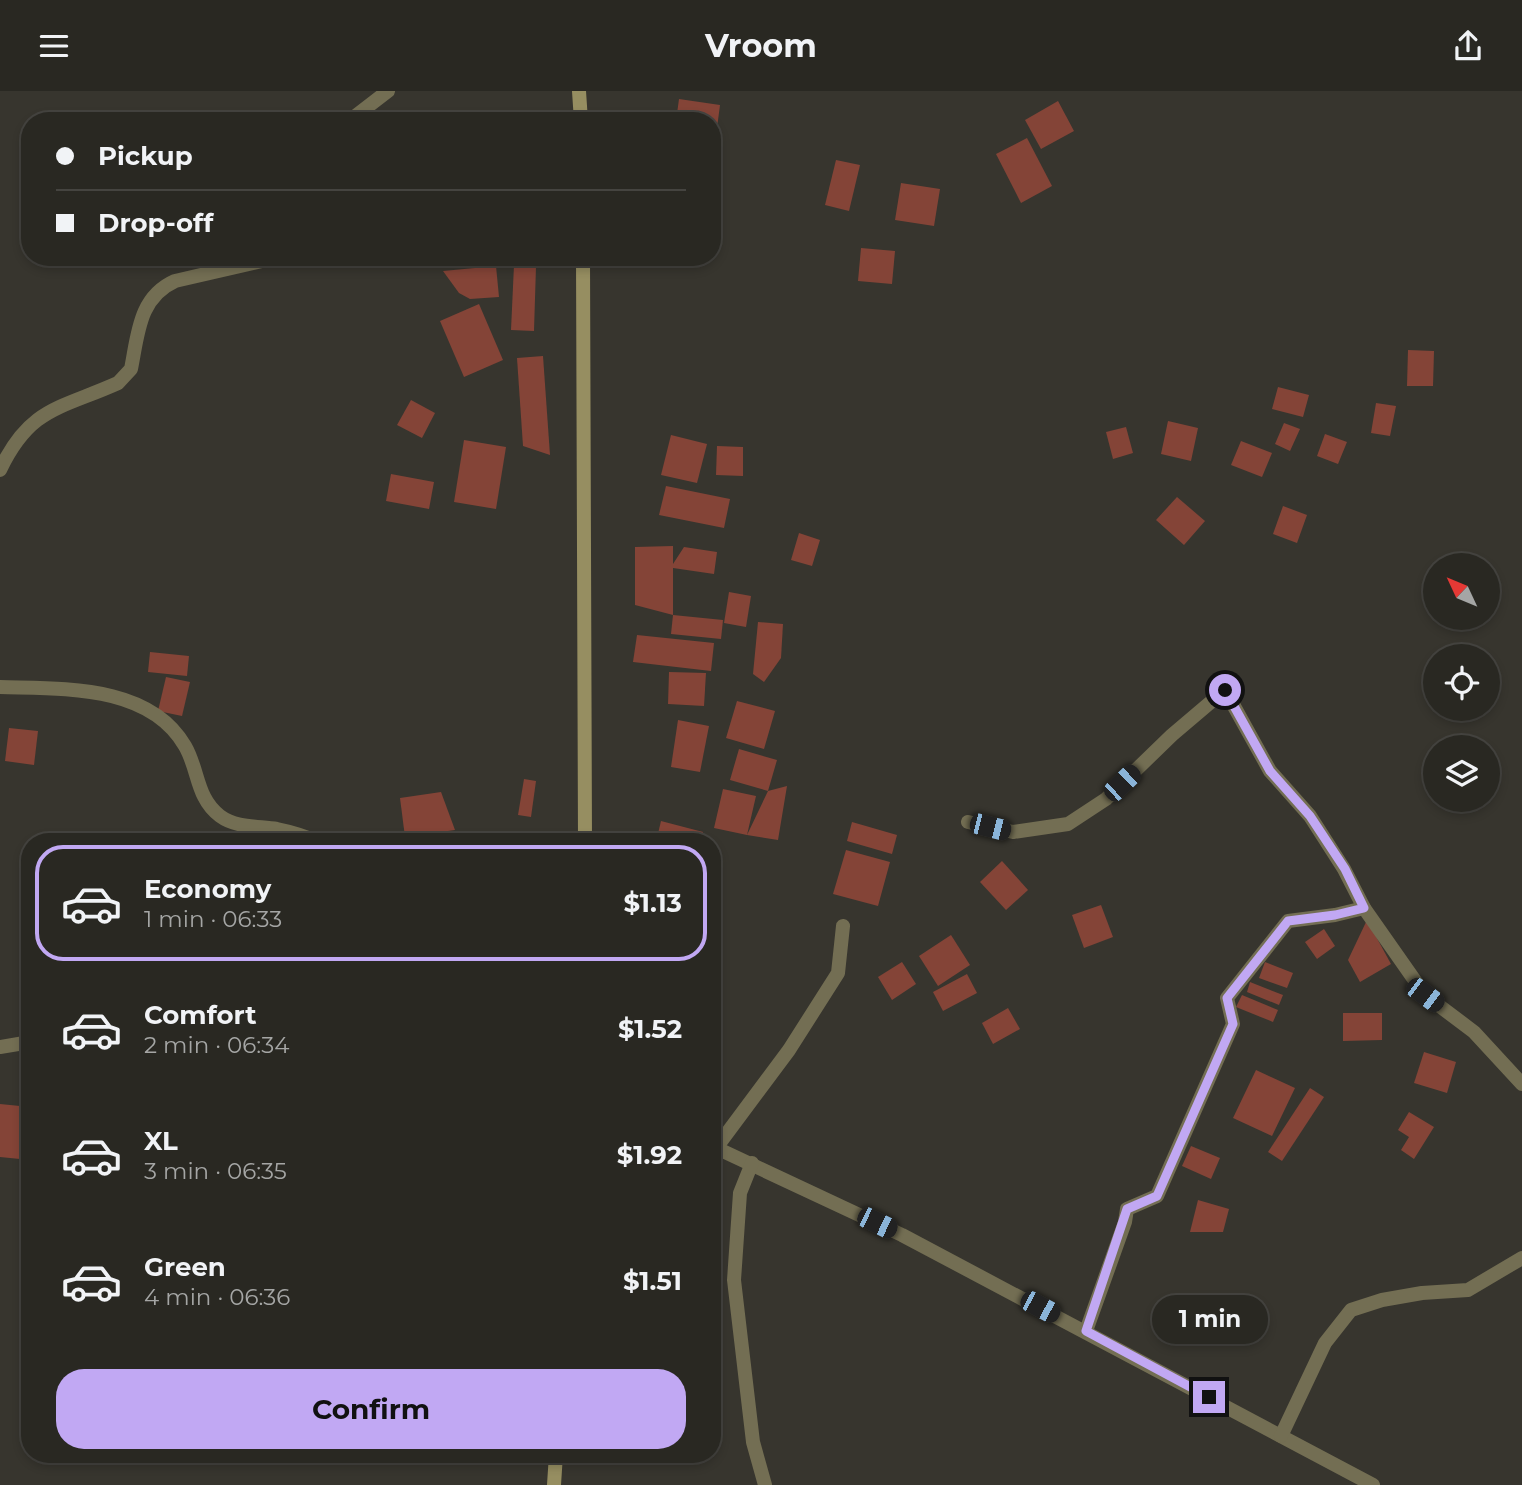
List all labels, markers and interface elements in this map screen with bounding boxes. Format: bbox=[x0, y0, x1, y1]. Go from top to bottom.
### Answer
text: Vroom bbox=[705, 26, 817, 65]
icon: menu bbox=[35, 27, 73, 65]
icon: share bbox=[1449, 27, 1487, 65]
text: Pickup bbox=[98, 140, 193, 172]
text: Drop-off bbox=[98, 207, 213, 239]
north arrow bbox=[1423, 553, 1500, 630]
map controls bbox=[1423, 553, 1500, 812]
button: locate bbox=[1423, 644, 1500, 721]
route start bbox=[1209, 674, 1241, 706]
button: layers bbox=[1423, 735, 1500, 812]
car bbox=[1100, 761, 1145, 805]
car bbox=[968, 812, 1013, 842]
icon: car bbox=[60, 872, 123, 935]
text: Economy bbox=[144, 873, 271, 905]
text: $1.13 bbox=[624, 887, 682, 919]
text: 1 min · 06:33 bbox=[144, 905, 282, 933]
car bbox=[1402, 974, 1449, 1016]
icon: car bbox=[60, 998, 123, 1061]
text: Comfort bbox=[144, 999, 256, 1031]
text: $1.52 bbox=[618, 1013, 682, 1045]
text: 2 min · 06:34 bbox=[144, 1031, 289, 1059]
icon: car bbox=[60, 1124, 123, 1187]
text: XL bbox=[144, 1125, 178, 1157]
text: $1.92 bbox=[617, 1139, 682, 1171]
text: 3 min · 06:35 bbox=[144, 1157, 287, 1185]
car bbox=[854, 1204, 901, 1242]
icon: car bbox=[60, 1250, 123, 1313]
text: Green bbox=[144, 1251, 226, 1283]
text: $1.51 bbox=[623, 1265, 682, 1297]
text: 4 min · 06:36 bbox=[144, 1283, 290, 1311]
car bbox=[1017, 1288, 1064, 1326]
callout: 1 min bbox=[1151, 1295, 1267, 1345]
text: 1 min bbox=[1179, 1305, 1241, 1333]
button: Confirm bbox=[56, 1369, 686, 1449]
route end bbox=[1193, 1381, 1225, 1413]

